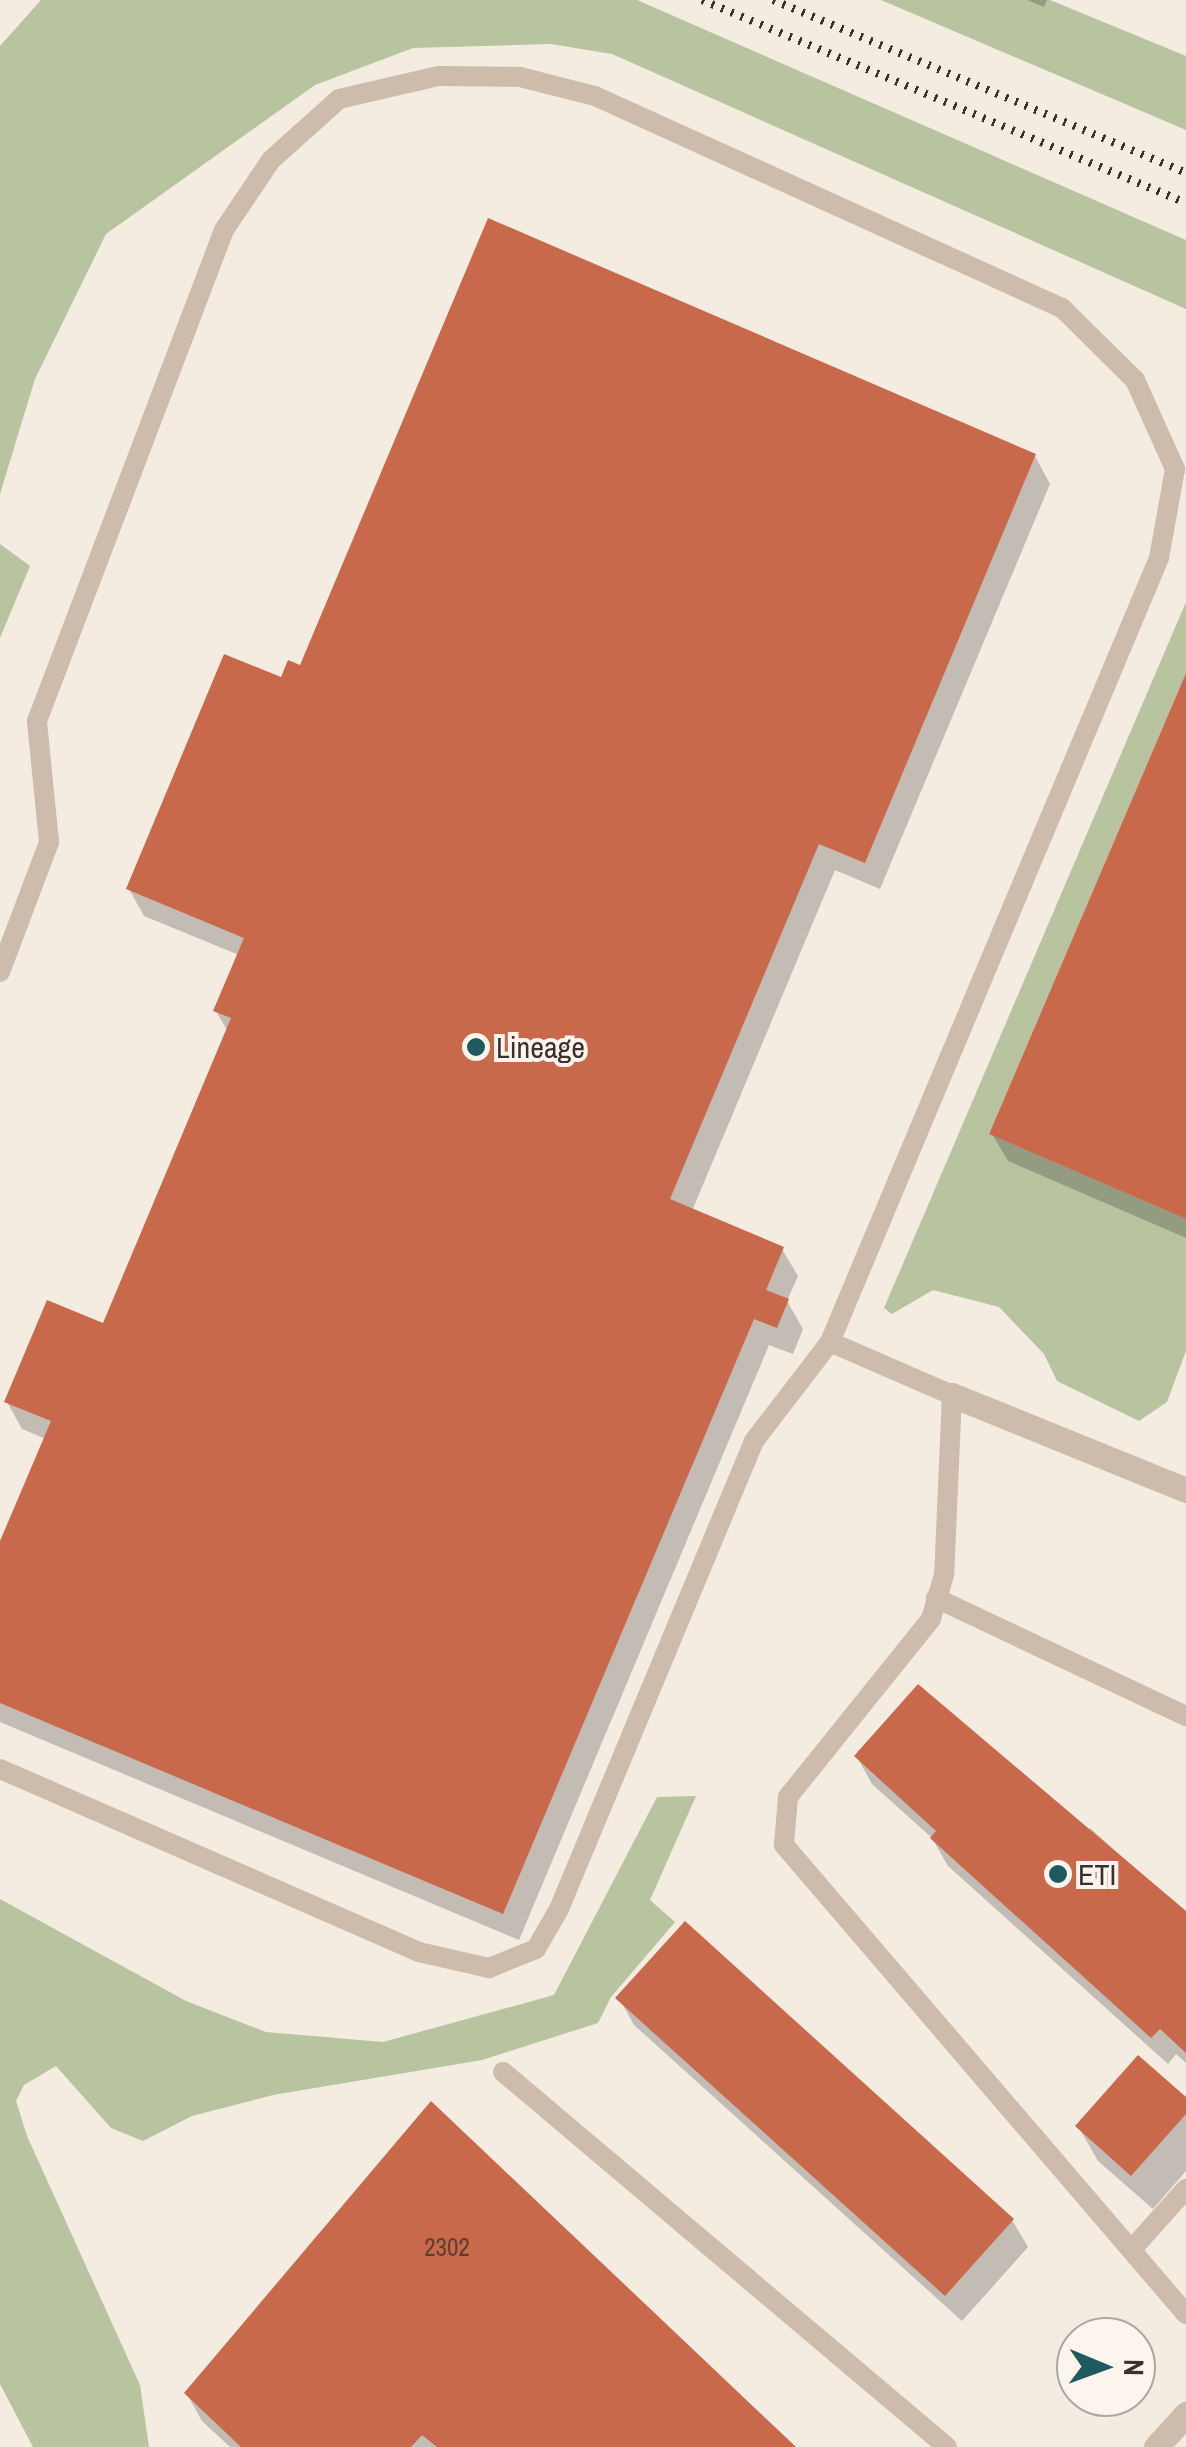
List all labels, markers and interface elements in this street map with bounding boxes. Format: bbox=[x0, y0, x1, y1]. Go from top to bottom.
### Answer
place label: Lineage bbox=[496, 1029, 585, 1065]
marker: Lineage bbox=[465, 1036, 487, 1058]
place label: ETI bbox=[1078, 1856, 1116, 1892]
marker: ETI bbox=[1047, 1863, 1069, 1885]
house number: 2302 bbox=[424, 2232, 470, 2262]
north arrow bbox=[1056, 2317, 1156, 2417]
text: N bbox=[1115, 2359, 1153, 2376]

